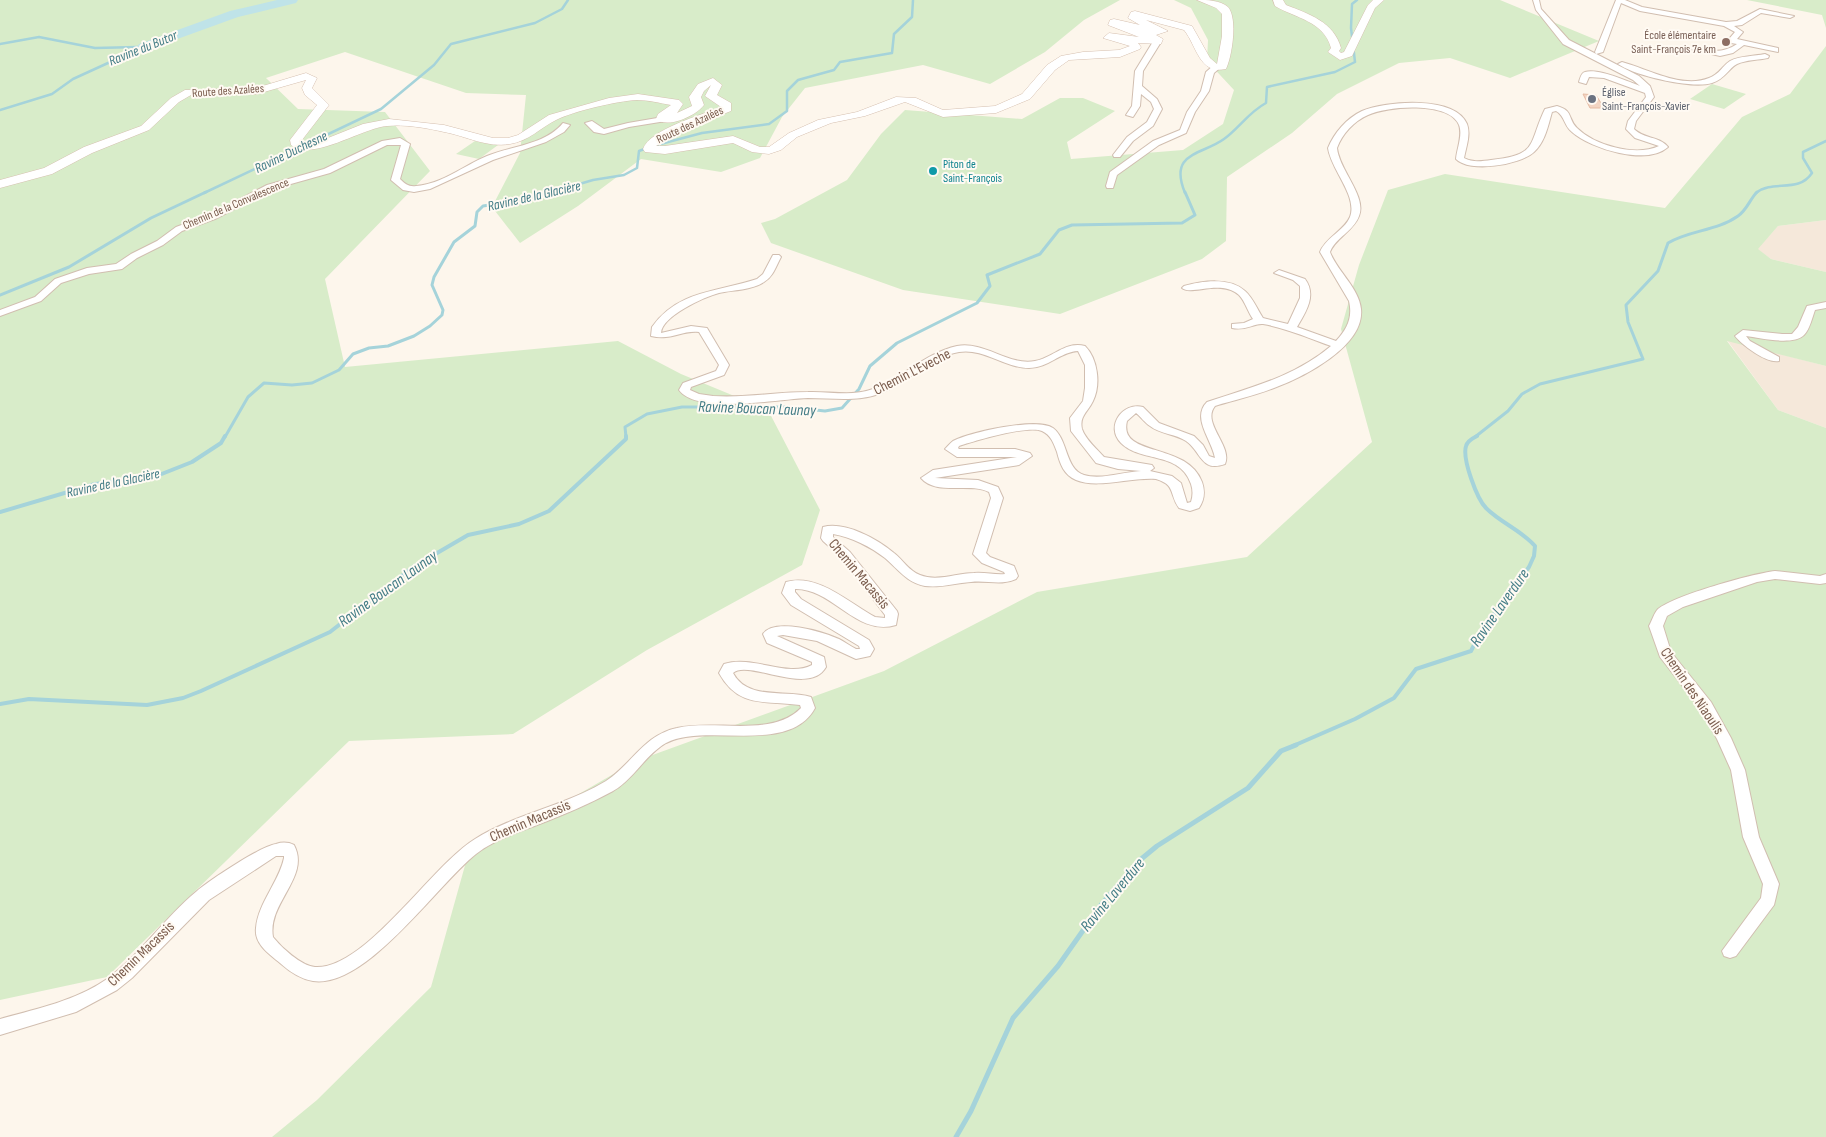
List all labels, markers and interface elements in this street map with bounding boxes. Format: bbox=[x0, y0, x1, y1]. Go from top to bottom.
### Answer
water label: Ravine du Butor bbox=[106, 26, 181, 69]
place label: École élémentaire Saint-François 7e km bbox=[1631, 28, 1716, 57]
marker: École élémentaire Saint-François 7e km bbox=[1720, 36, 1732, 48]
street label: Route des Azalées bbox=[192, 81, 264, 101]
place label: Église Saint-François-Xavier bbox=[1602, 85, 1690, 114]
marker: Église Saint-François-Xavier bbox=[1586, 93, 1598, 105]
street label: Route des Azalées bbox=[654, 103, 726, 147]
water label: Ravine Duchesne bbox=[252, 127, 331, 177]
place label: Piton de Saint-François bbox=[943, 157, 1002, 186]
marker: Piton de Saint-François bbox=[927, 165, 939, 177]
street label: Chemin de la Convalescence bbox=[181, 175, 291, 233]
water label: Ravine de la Glacière bbox=[486, 177, 583, 215]
street label: Chemin L'Eveche bbox=[870, 344, 954, 400]
water label: Ravine Boucan Launay bbox=[698, 397, 817, 421]
water label: Ravine de la Glacière bbox=[65, 465, 162, 501]
street label: Chemin Macassis bbox=[824, 535, 894, 613]
water label: Ravine Boucan Launay bbox=[335, 546, 442, 631]
water label: Ravine Laverdure bbox=[1466, 566, 1534, 650]
street label: Chemin des Niaoulis bbox=[1656, 644, 1728, 738]
street label: Chemin Macassis bbox=[487, 795, 573, 847]
water label: Ravine Laverdure bbox=[1077, 854, 1149, 936]
street label: Chemin Macassis bbox=[103, 917, 179, 991]

